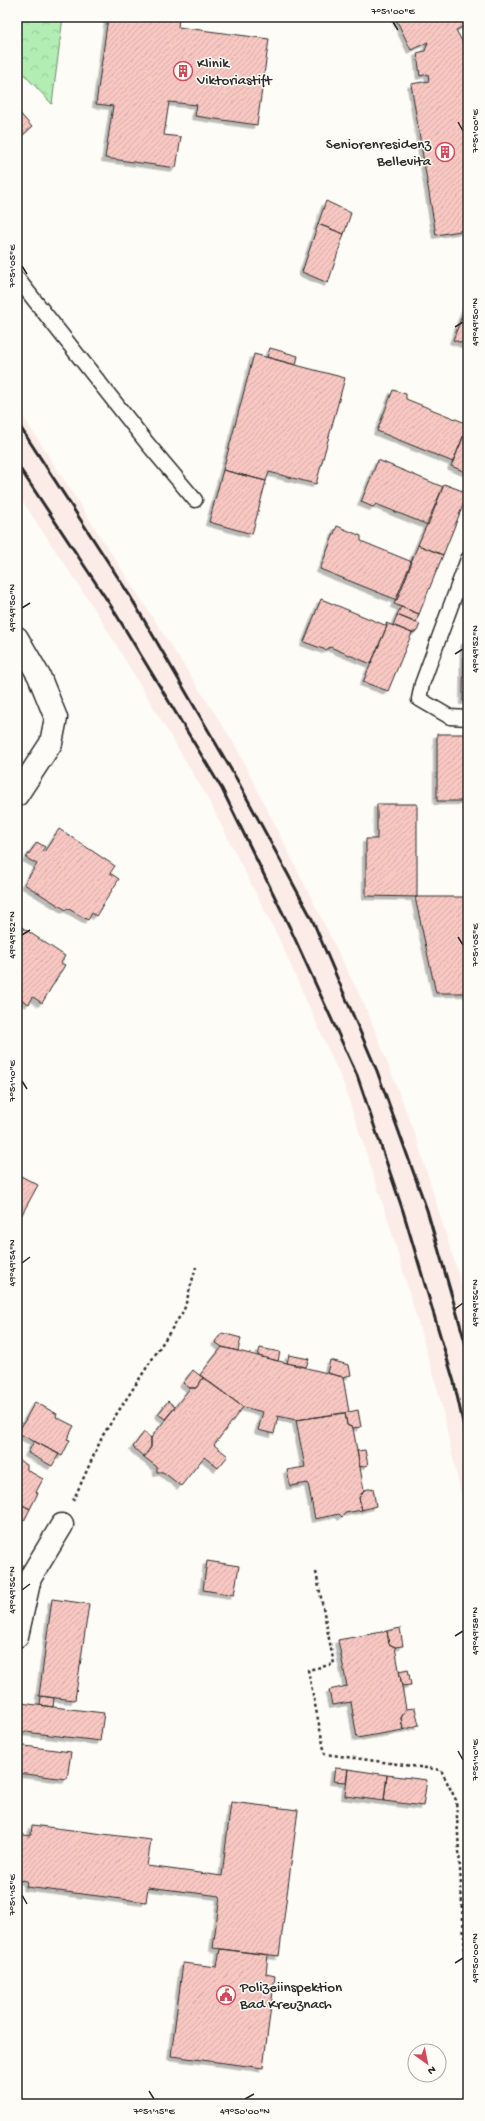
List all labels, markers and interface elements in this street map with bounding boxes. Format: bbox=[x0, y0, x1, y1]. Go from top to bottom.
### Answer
text: 7°51'00"E bbox=[370, 6, 415, 18]
place label: Klinik Viktoriastift bbox=[196, 55, 274, 90]
building icon: Klinik Viktoriastift bbox=[172, 60, 194, 82]
text: 7°51'00"E bbox=[470, 109, 482, 154]
place label: Seniorenresidenz Bellevita bbox=[326, 136, 432, 171]
building icon: Seniorenresidenz Bellevita bbox=[434, 141, 456, 163]
text: 7°51'05"E bbox=[7, 244, 19, 288]
text: 49°49'50"N bbox=[470, 297, 482, 346]
text: 49°49'50"N bbox=[7, 583, 19, 632]
text: 49°49'52"N bbox=[470, 625, 482, 673]
text: 49°49'52"N bbox=[7, 911, 19, 959]
text: 7°51'05"E bbox=[470, 923, 482, 967]
text: 7°51'10"E bbox=[7, 1059, 19, 1103]
text: 49°49'54"N bbox=[7, 1239, 19, 1287]
text: 49°49'56"N bbox=[470, 1279, 482, 1327]
text: 49°49'56"N bbox=[7, 1566, 19, 1614]
text: 49°49'58"N bbox=[470, 1607, 482, 1655]
text: 7°51'10"E bbox=[470, 1738, 482, 1782]
text: 7°51'15"E bbox=[7, 1874, 19, 1917]
text: 49°50'00"N bbox=[470, 1933, 482, 1983]
place label: Polizeiinspektion Bad Kreuznach bbox=[239, 1979, 342, 2014]
public building icon: Polizeiinspektion Bad Kreuznach bbox=[215, 1984, 237, 2006]
north arrow bbox=[407, 2043, 447, 2083]
text: N bbox=[425, 2063, 438, 2077]
text: 7°51'15"E bbox=[132, 2106, 175, 2118]
text: 49°50'00"N bbox=[220, 2106, 270, 2118]

